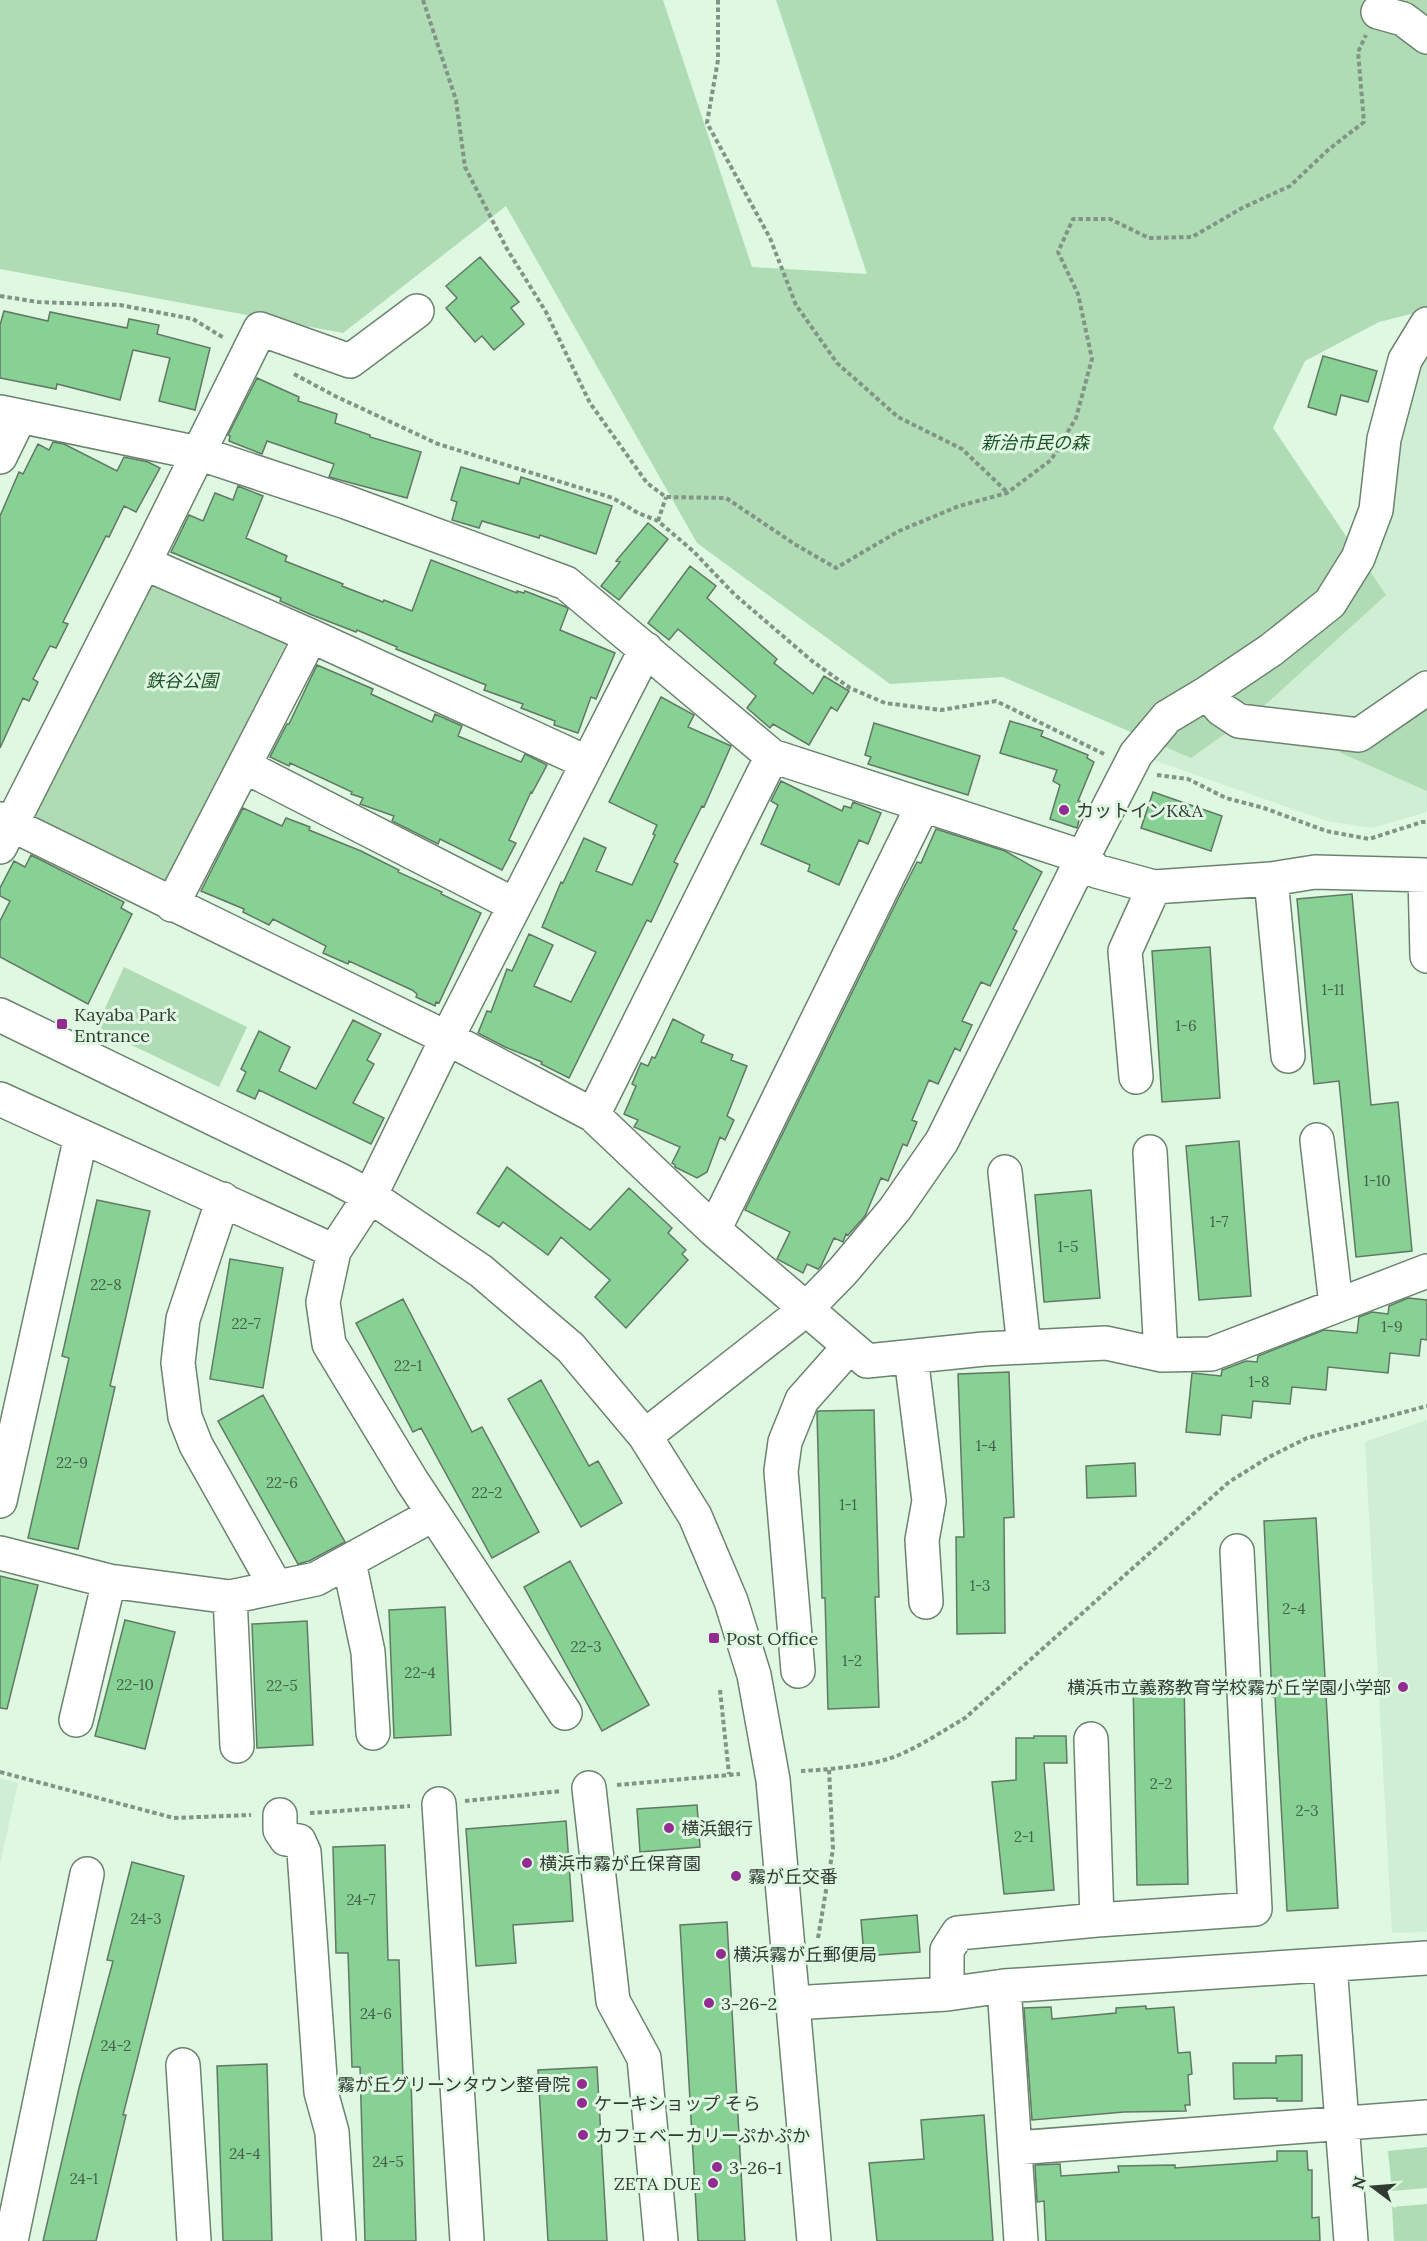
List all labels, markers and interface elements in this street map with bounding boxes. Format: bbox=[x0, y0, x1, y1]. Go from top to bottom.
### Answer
park label: 新治市民の森 bbox=[981, 431, 1091, 454]
park label: 鉄谷公園 bbox=[146, 669, 221, 692]
place label: カットインK&A bbox=[1076, 799, 1204, 822]
marker: カットインK&A bbox=[1057, 803, 1071, 817]
house number: 1-11 bbox=[1321, 980, 1345, 999]
place label: Kayaba Park Entrance bbox=[74, 1003, 176, 1047]
house number: 1-6 bbox=[1175, 1016, 1197, 1035]
marker: Kayaba Park Entrance bbox=[55, 1017, 69, 1031]
house number: 1-10 bbox=[1363, 1171, 1391, 1190]
house number: 1-7 bbox=[1210, 1212, 1228, 1231]
house number: 1-5 bbox=[1058, 1237, 1078, 1256]
house number: 22-8 bbox=[90, 1275, 122, 1294]
house number: 22-7 bbox=[231, 1314, 261, 1333]
house number: 1-9 bbox=[1381, 1317, 1403, 1336]
house number: 22-1 bbox=[394, 1356, 422, 1375]
house number: 1-8 bbox=[1248, 1372, 1270, 1391]
house number: 1-4 bbox=[976, 1436, 996, 1455]
house number: 22-9 bbox=[56, 1453, 88, 1472]
house number: 22-6 bbox=[266, 1473, 298, 1492]
house number: 22-2 bbox=[472, 1483, 502, 1502]
house number: 1-1 bbox=[839, 1495, 857, 1514]
house number: 1-3 bbox=[970, 1576, 990, 1595]
house number: 2-4 bbox=[1282, 1599, 1306, 1618]
place label: Post Office bbox=[726, 1627, 819, 1650]
marker: Post Office bbox=[707, 1631, 721, 1645]
house number: 22-3 bbox=[570, 1637, 602, 1656]
house number: 1-2 bbox=[842, 1651, 862, 1670]
house number: 22-4 bbox=[404, 1663, 436, 1682]
house number: 22-10 bbox=[116, 1675, 154, 1694]
house number: 22-5 bbox=[266, 1676, 298, 1695]
place label: 横浜市立義務教育学校霧が丘学園小学部 bbox=[1067, 1676, 1391, 1699]
marker: 横浜市立義務教育学校霧が丘学園小学部 bbox=[1396, 1680, 1410, 1694]
house number: 2-2 bbox=[1150, 1774, 1172, 1793]
house number: 2-3 bbox=[1295, 1801, 1319, 1820]
place label: 横浜銀行 bbox=[681, 1817, 753, 1840]
marker: 横浜銀行 bbox=[662, 1821, 676, 1835]
house number: 2-1 bbox=[1014, 1827, 1034, 1846]
place label: 横浜市霧が丘保育園 bbox=[539, 1852, 701, 1875]
marker: 横浜市霧が丘保育園 bbox=[520, 1856, 534, 1870]
place label: 霧が丘交番 bbox=[748, 1865, 838, 1888]
marker: 霧が丘交番 bbox=[729, 1869, 743, 1883]
house number: 24-7 bbox=[346, 1890, 376, 1909]
house number: 24-3 bbox=[130, 1909, 162, 1928]
place label: 横浜霧が丘郵便局 bbox=[733, 1943, 877, 1966]
marker: 横浜霧が丘郵便局 bbox=[714, 1947, 728, 1961]
place label: 3-26-2 bbox=[721, 1992, 777, 2015]
marker: 3-26-2 bbox=[702, 1996, 716, 2010]
house number: 24-6 bbox=[360, 2004, 392, 2023]
house number: 24-2 bbox=[101, 2036, 131, 2055]
place label: 霧が丘グリーンタウン整骨院 bbox=[337, 2073, 570, 2096]
marker: 霧が丘グリーンタウン整骨院 bbox=[575, 2077, 589, 2091]
place label: ケーキショップ そら bbox=[594, 2092, 761, 2115]
marker: ケーキショップ そら bbox=[575, 2096, 589, 2110]
place label: カフェベーカリーぷかぷか bbox=[595, 2124, 810, 2147]
marker: カフェベーカリーぷかぷか bbox=[576, 2128, 590, 2142]
house number: 24-4 bbox=[229, 2144, 261, 2163]
house number: 24-5 bbox=[372, 2152, 404, 2171]
place label: 3-26-1 bbox=[729, 2156, 782, 2179]
north arrow bbox=[1343, 2157, 1403, 2217]
marker: 3-26-1 bbox=[710, 2160, 724, 2174]
house number: 24-1 bbox=[70, 2169, 98, 2188]
place label: ZETA DUE bbox=[614, 2172, 701, 2195]
text: N bbox=[1347, 2174, 1370, 2192]
marker: ZETA DUE bbox=[706, 2176, 720, 2190]

